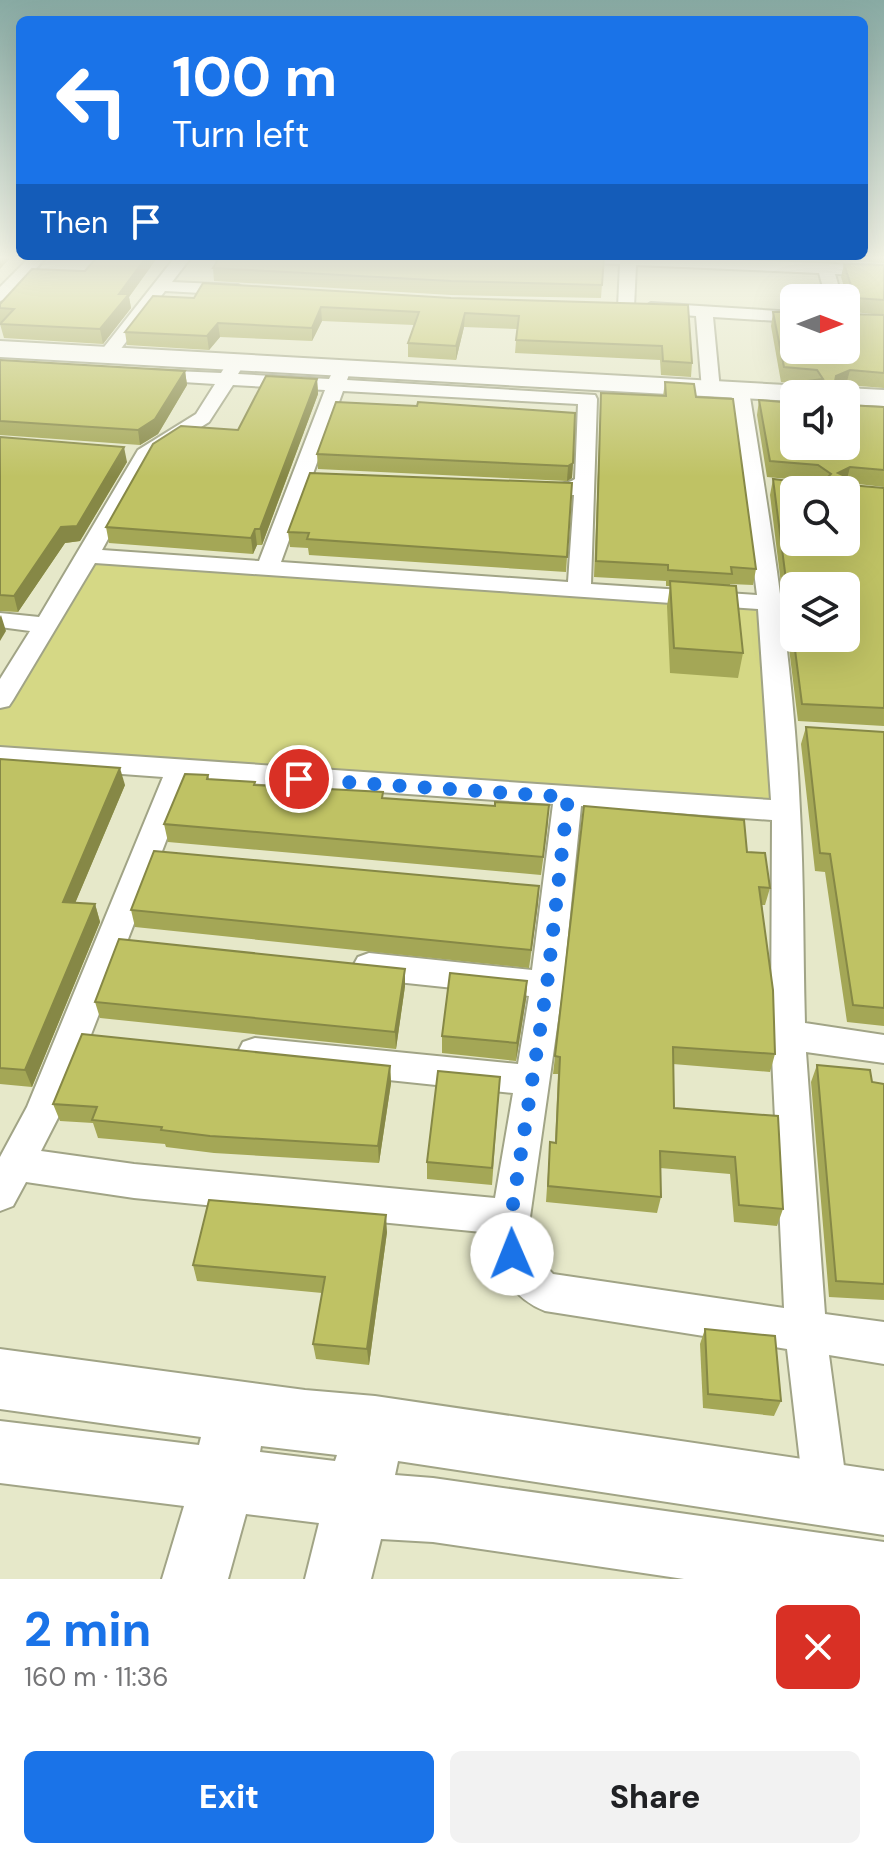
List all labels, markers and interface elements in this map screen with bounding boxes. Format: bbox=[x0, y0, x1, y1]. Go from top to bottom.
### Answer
text: 100 m bbox=[172, 40, 337, 113]
icon: left bbox=[40, 48, 144, 152]
text: Turn left bbox=[172, 111, 309, 158]
icon: arrive bbox=[124, 200, 168, 244]
text: Then bbox=[40, 203, 108, 242]
north arrow bbox=[780, 284, 860, 364]
map controls bbox=[780, 284, 860, 652]
button: sound bbox=[780, 380, 860, 460]
button: search bbox=[780, 476, 860, 556]
button: layers bbox=[780, 572, 860, 652]
pin bbox=[265, 745, 333, 813]
icon: arrive bbox=[277, 757, 321, 801]
position arrow bbox=[470, 1212, 554, 1296]
text: 2 min bbox=[24, 1598, 151, 1661]
button: close bbox=[776, 1605, 860, 1689]
text: 160 m · 11:36 bbox=[24, 1660, 168, 1694]
button: Exit bbox=[24, 1751, 434, 1843]
button: Share bbox=[450, 1751, 860, 1843]

